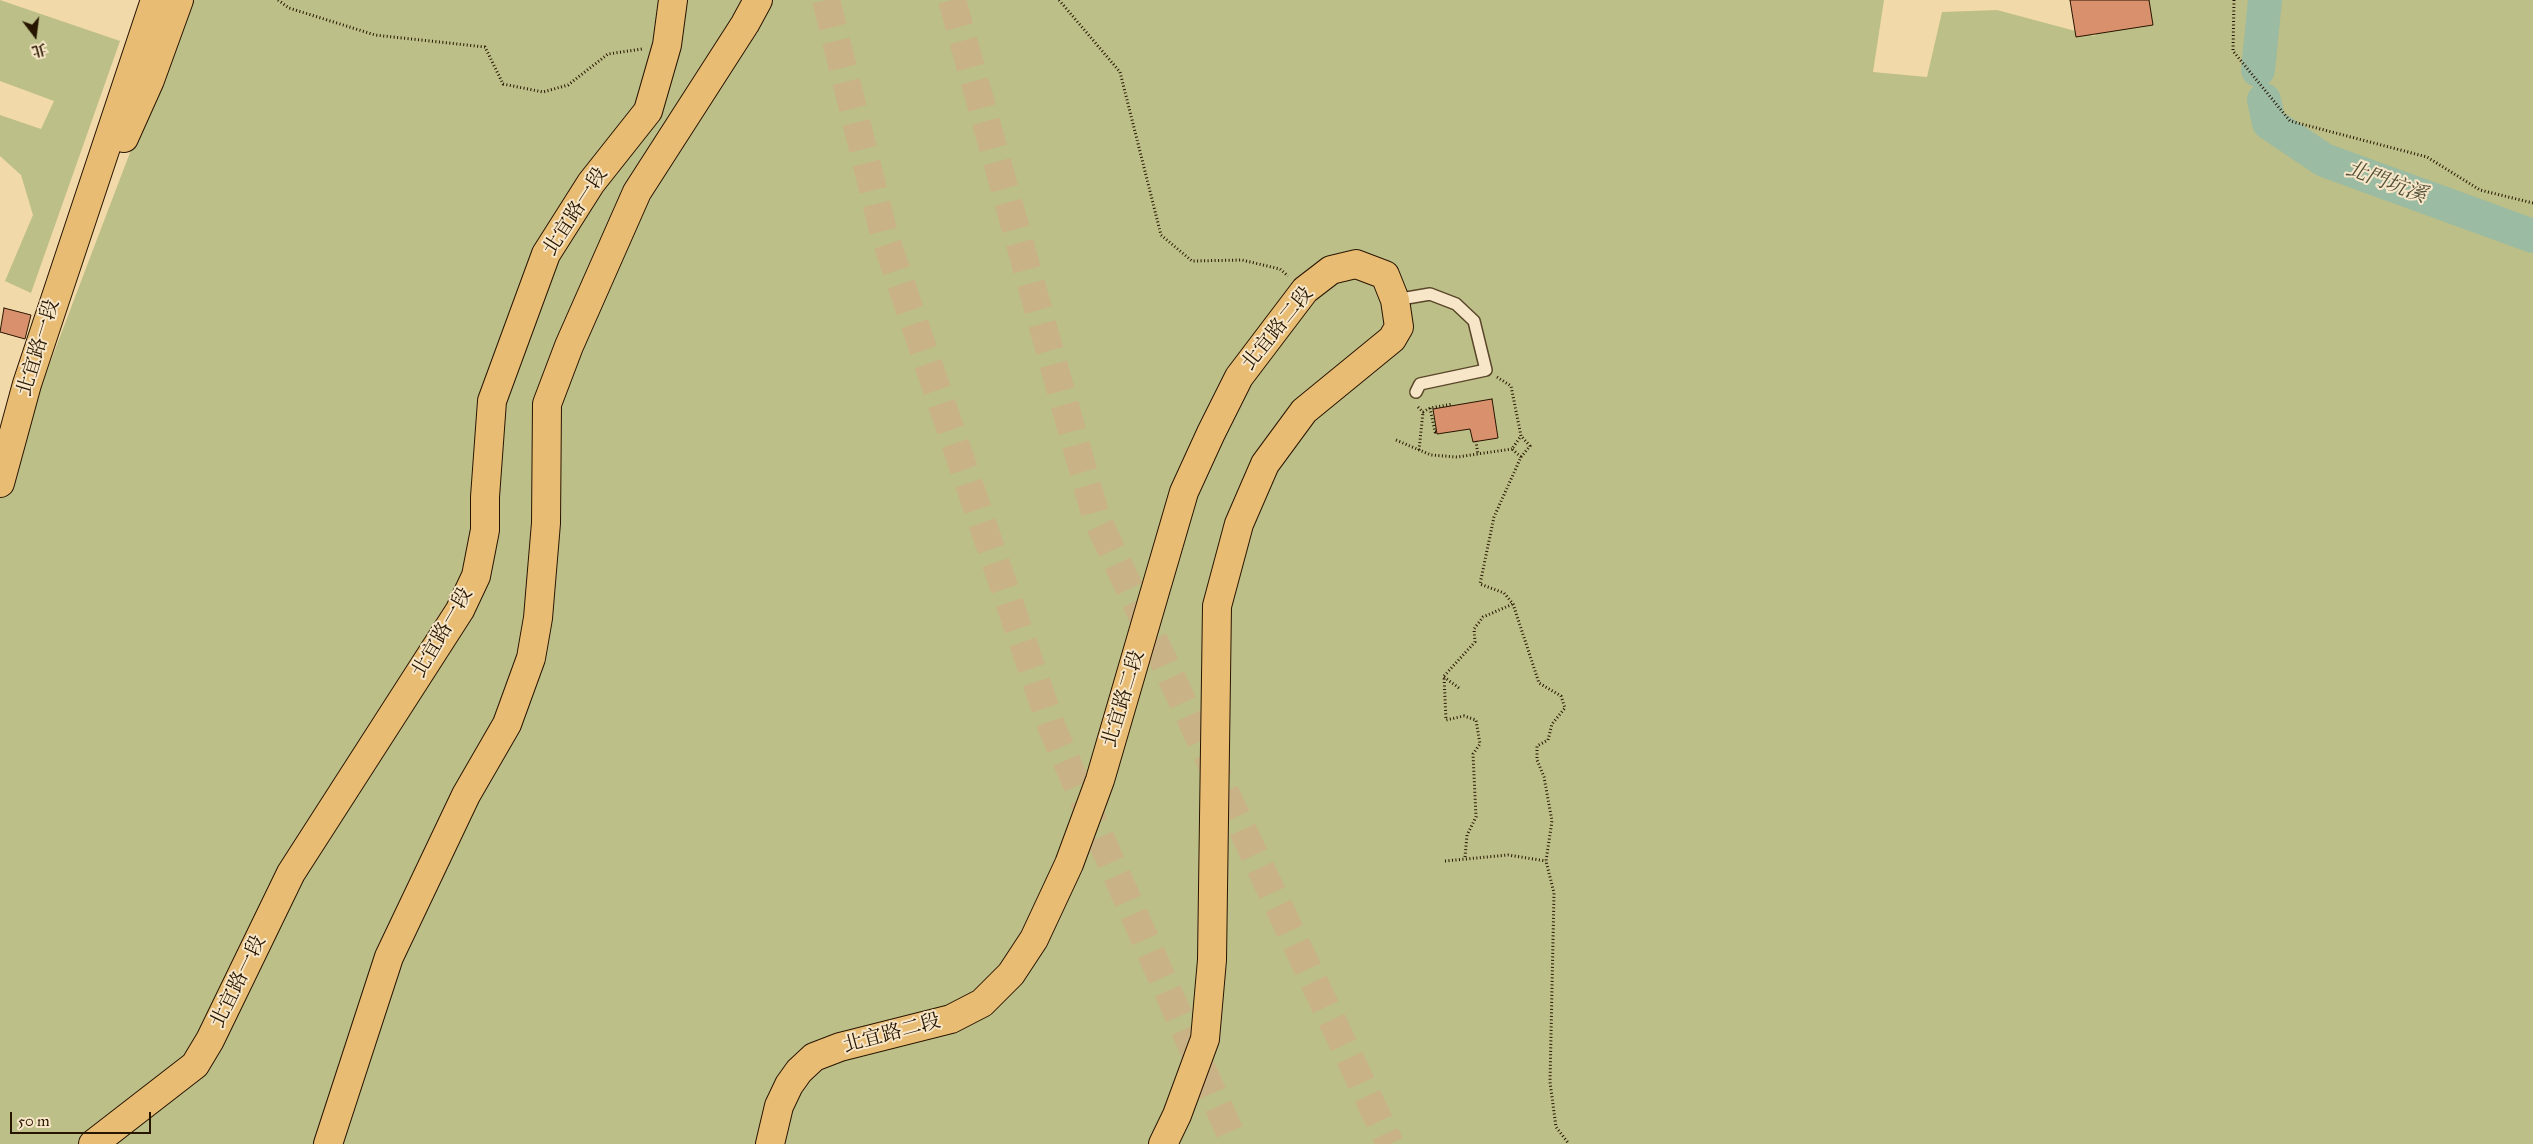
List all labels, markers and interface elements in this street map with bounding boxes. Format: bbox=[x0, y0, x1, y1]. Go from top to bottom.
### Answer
north arrow bbox=[10, 10, 60, 60]
text: 北 bbox=[30, 40, 48, 60]
water label: 北門坑溪 bbox=[2342, 157, 2430, 209]
street label: 北宜路一段 bbox=[539, 164, 613, 260]
street label: 北宜路二段 bbox=[1237, 283, 1319, 375]
street label: 北宜路一段 bbox=[13, 297, 65, 399]
street label: 北宜路一段 bbox=[408, 584, 478, 682]
street label: 北宜路二段 bbox=[1098, 648, 1150, 750]
street label: 北宜路一段 bbox=[206, 932, 272, 1032]
street label: 北宜路二段 bbox=[841, 1009, 943, 1059]
scale bar bbox=[12, 1102, 154, 1134]
text: 50 m bbox=[18, 1112, 50, 1130]

